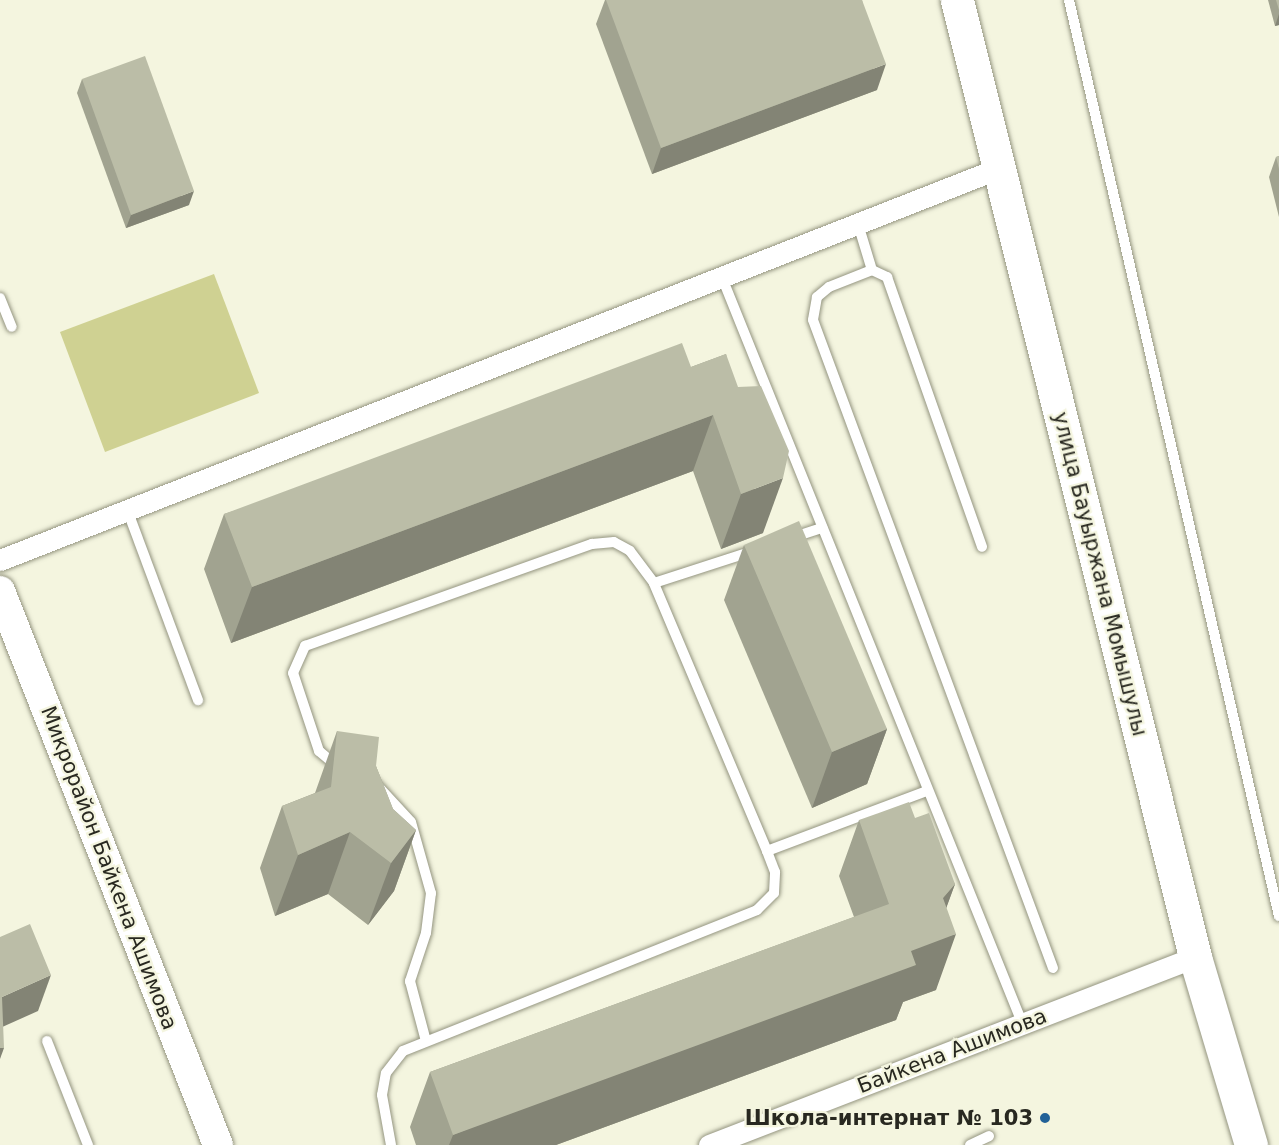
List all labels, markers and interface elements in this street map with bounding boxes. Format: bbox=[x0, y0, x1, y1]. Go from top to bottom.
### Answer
street label: улица Бауыржана Момышулы bbox=[1047, 409, 1153, 739]
street label: Микрорайон Байкена Ашимова bbox=[35, 703, 183, 1033]
street label: Байкена Ашимова bbox=[854, 1003, 1050, 1099]
place label: Школа-интернат № 103 bbox=[745, 1105, 1033, 1131]
marker: Школа-интернат № 103 bbox=[1038, 1111, 1052, 1125]

